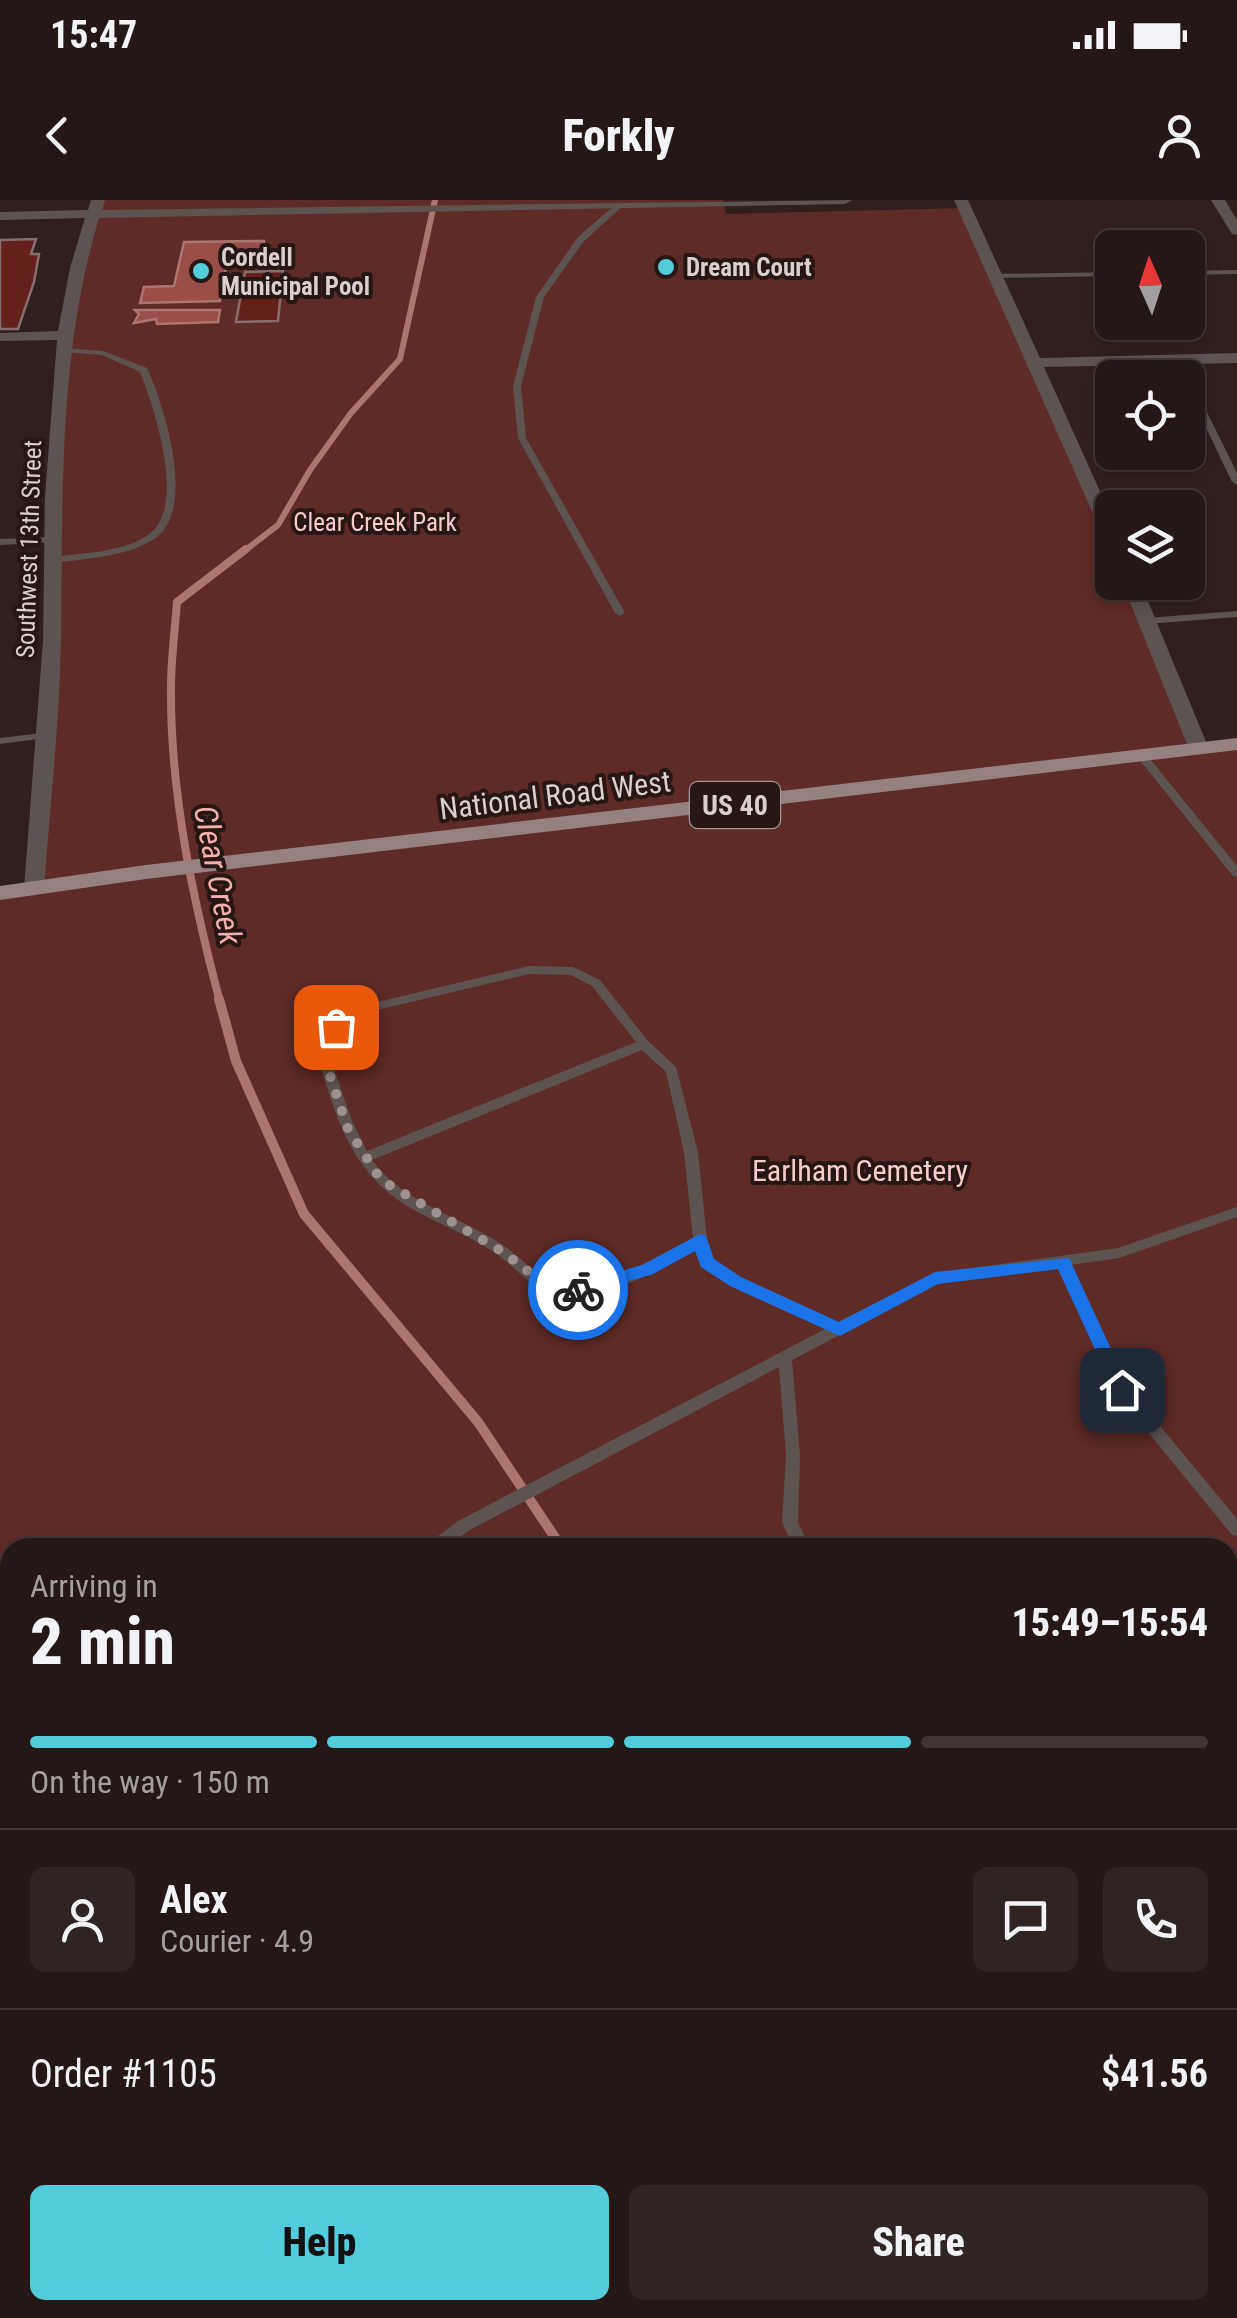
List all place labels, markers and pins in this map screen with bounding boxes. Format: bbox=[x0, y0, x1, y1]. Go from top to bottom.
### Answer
place label: Cordell Municipal Pool bbox=[221, 243, 370, 301]
place label: Dream Court bbox=[686, 253, 812, 282]
marker: Dream Court bbox=[655, 256, 677, 278]
marker: Cordell Municipal Pool bbox=[190, 260, 212, 282]
pin bbox=[294, 985, 379, 1070]
pin bbox=[1080, 1348, 1165, 1433]

